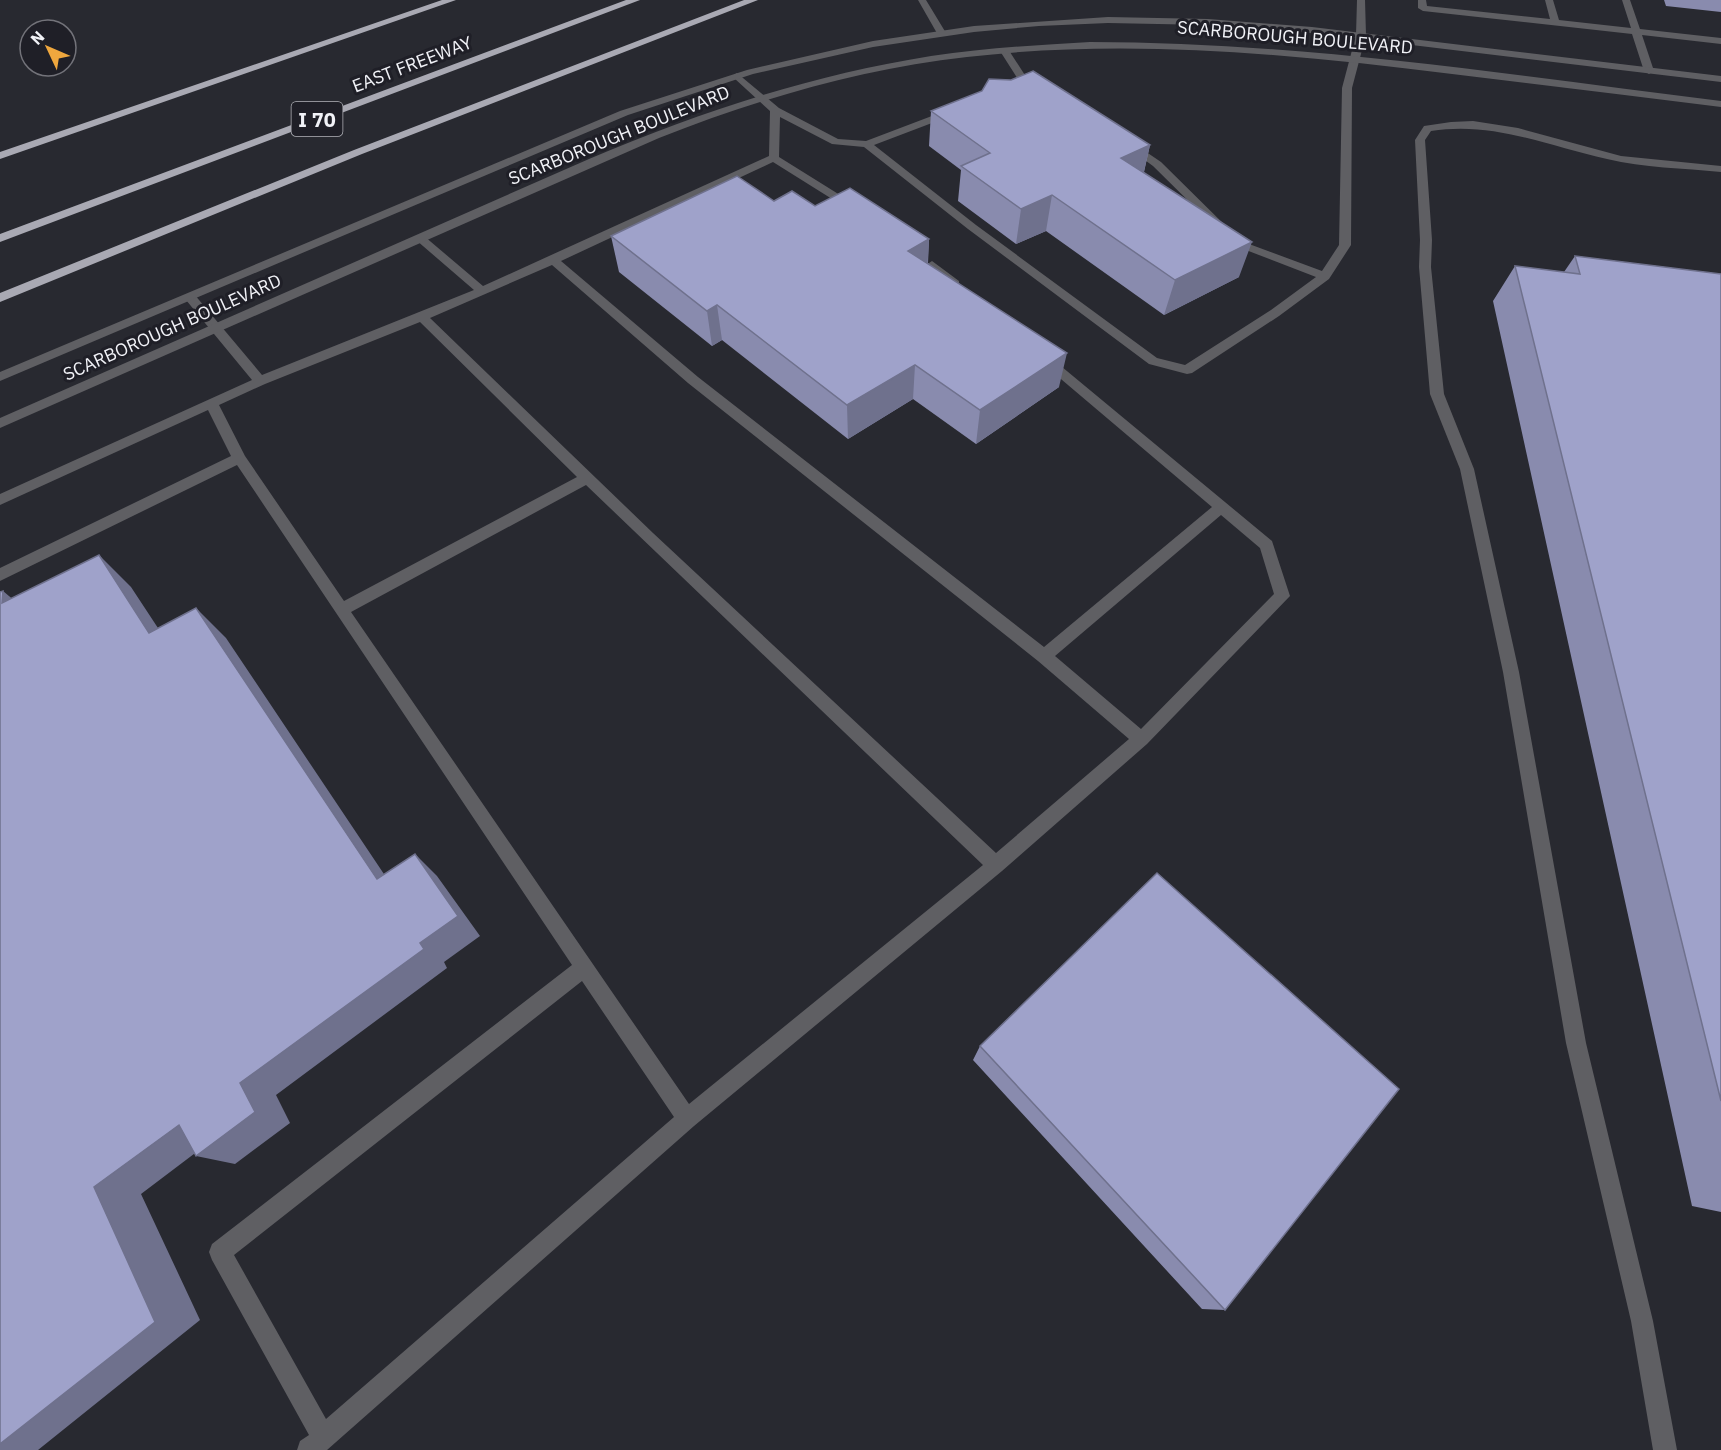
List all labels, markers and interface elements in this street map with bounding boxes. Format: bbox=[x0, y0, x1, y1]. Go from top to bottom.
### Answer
street label: SCARBOROUGH BOULEVARD bbox=[1176, 15, 1414, 59]
north arrow bbox=[18, 18, 78, 78]
text: N bbox=[26, 26, 48, 49]
street label: EAST FREEWAY bbox=[349, 30, 475, 97]
street label: SCARBOROUGH BOULEVARD bbox=[505, 80, 733, 190]
road number: I 70 bbox=[292, 102, 342, 136]
street label: SCARBOROUGH BOULEVARD bbox=[59, 268, 285, 386]

